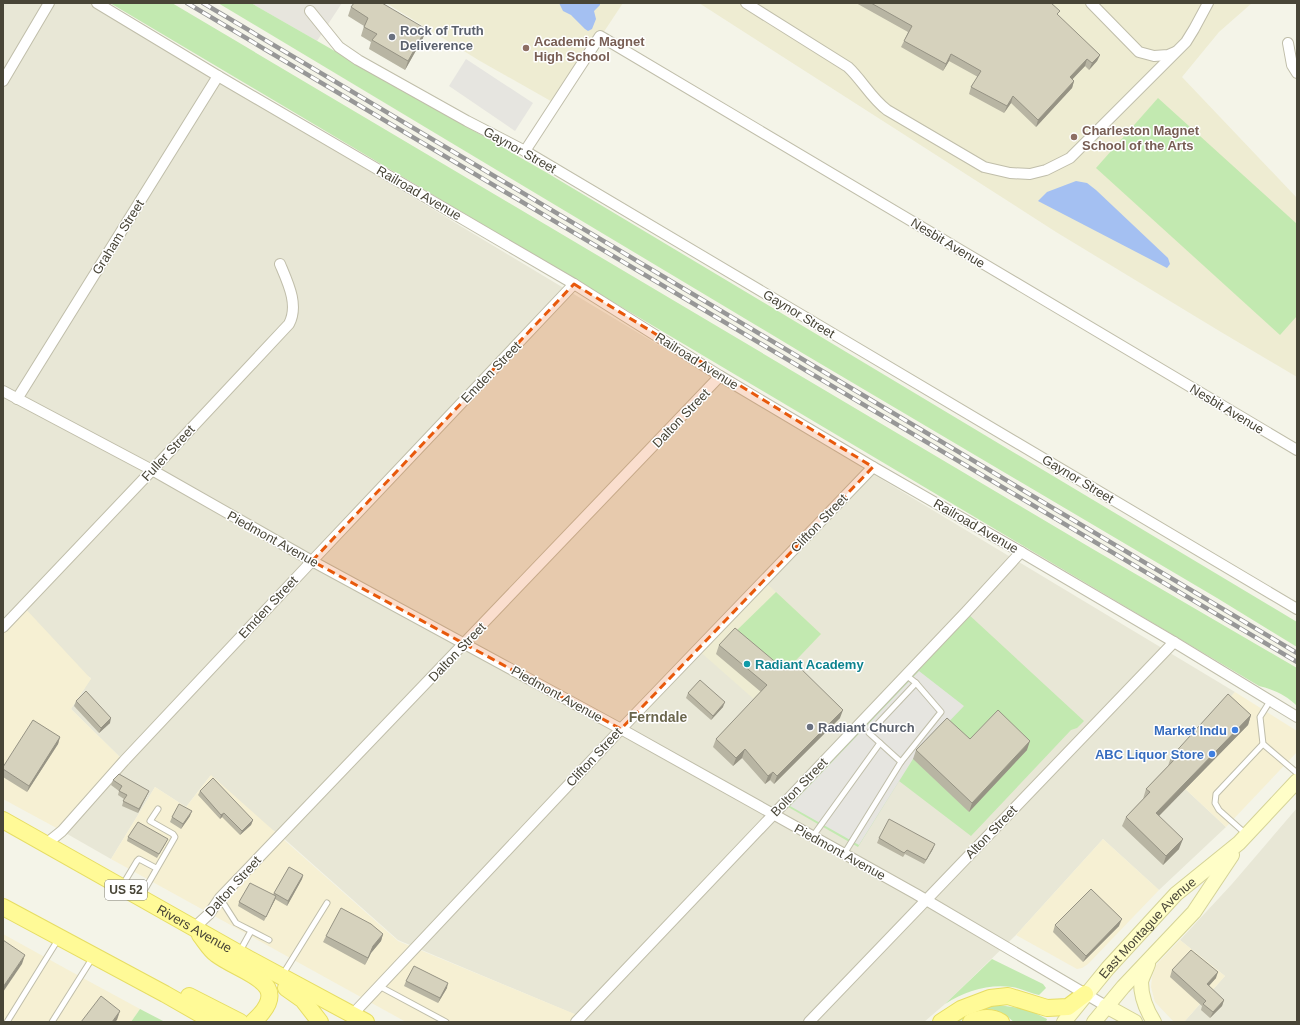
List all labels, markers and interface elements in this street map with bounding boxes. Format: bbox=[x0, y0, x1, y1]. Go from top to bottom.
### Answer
place label: Rock of Truth Deliverence bbox=[400, 23, 484, 53]
marker: Rock of Truth Deliverence bbox=[387, 32, 397, 42]
place label: Academic Magnet High School bbox=[534, 34, 645, 64]
marker: Academic Magnet High School bbox=[521, 43, 531, 53]
place label: Charleston Magnet School of the Arts bbox=[1082, 123, 1200, 153]
street label: Gaynor Street bbox=[481, 124, 559, 176]
marker: Charleston Magnet School of the Arts bbox=[1069, 132, 1079, 142]
street label: Railroad Avenue bbox=[374, 163, 464, 223]
street label: Graham Street bbox=[89, 197, 147, 277]
street label: Nesbit Avenue bbox=[908, 215, 988, 271]
street label: Gaynor Street bbox=[760, 287, 838, 341]
street label: Railroad Avenue bbox=[653, 329, 741, 393]
street label: Emden Street bbox=[458, 338, 524, 406]
street label: Nesbit Avenue bbox=[1187, 381, 1267, 437]
street label: Dalton Street bbox=[649, 385, 713, 450]
street label: Fuller Street bbox=[138, 422, 198, 484]
street label: Gaynor Street bbox=[1039, 452, 1117, 506]
street label: Clifton Street bbox=[788, 490, 851, 555]
street label: Railroad Avenue bbox=[931, 496, 1021, 556]
street label: Piedmont Avenue bbox=[225, 508, 321, 570]
street label: Emden Street bbox=[235, 573, 301, 641]
street label: Dalton Street bbox=[425, 619, 489, 684]
place label: Radiant Academy bbox=[755, 657, 864, 672]
marker: Radiant Academy bbox=[742, 659, 752, 669]
street label: Piedmont Avenue bbox=[509, 663, 605, 725]
district label: Ferndale bbox=[629, 709, 687, 725]
place label: Radiant Church bbox=[818, 720, 915, 735]
marker: Radiant Church bbox=[805, 722, 815, 732]
place label: Market Indu bbox=[1154, 723, 1227, 738]
street label: Clifton Street bbox=[563, 724, 625, 790]
marker: Market Indu bbox=[1230, 725, 1240, 735]
place label: ABC Liquor Store bbox=[1095, 747, 1204, 762]
marker: ABC Liquor Store bbox=[1207, 749, 1217, 759]
street label: Bolton Street bbox=[768, 754, 831, 819]
street label: Alton Street bbox=[962, 802, 1020, 862]
street label: Piedmont Avenue bbox=[792, 821, 888, 883]
street label: Dalton Street bbox=[202, 853, 264, 919]
street label: East Montague Avenue bbox=[1095, 874, 1199, 981]
road number: US 52 bbox=[105, 880, 147, 900]
street label: Rivers Avenue bbox=[154, 901, 235, 955]

